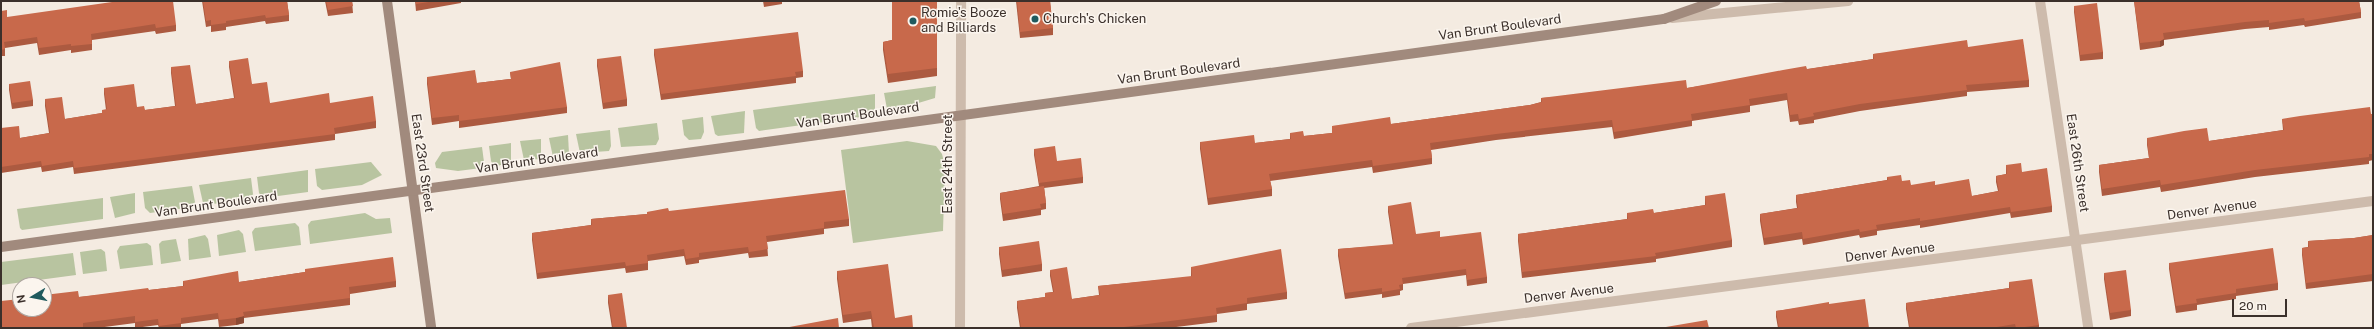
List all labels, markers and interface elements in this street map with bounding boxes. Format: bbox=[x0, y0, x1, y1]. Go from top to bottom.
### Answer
place label: Romie's Booze and Billiards bbox=[921, 6, 1007, 37]
place label: Church's Chicken bbox=[1043, 11, 1146, 27]
street label: Van Brunt Boulevard bbox=[1438, 12, 1562, 44]
marker: Church's Chicken bbox=[1030, 14, 1040, 24]
marker: Romie's Booze and Billiards bbox=[908, 16, 918, 26]
street label: Van Brunt Boulevard bbox=[1117, 56, 1241, 88]
street label: Van Brunt Boulevard bbox=[796, 100, 920, 132]
street label: East 23rd Street bbox=[407, 113, 437, 213]
street label: East 26th Street bbox=[2062, 113, 2092, 213]
street label: East 24th Street bbox=[940, 114, 956, 214]
street label: Van Brunt Boulevard bbox=[475, 145, 599, 177]
street label: Van Brunt Boulevard bbox=[154, 189, 278, 221]
street label: Denver Avenue bbox=[2166, 196, 2258, 224]
street label: Denver Avenue bbox=[1844, 240, 1936, 266]
north arrow bbox=[12, 277, 52, 317]
street label: Denver Avenue bbox=[1523, 281, 1615, 307]
scale bar bbox=[2234, 291, 2289, 317]
text: N bbox=[15, 294, 28, 304]
text: 20 m bbox=[2239, 299, 2267, 313]

